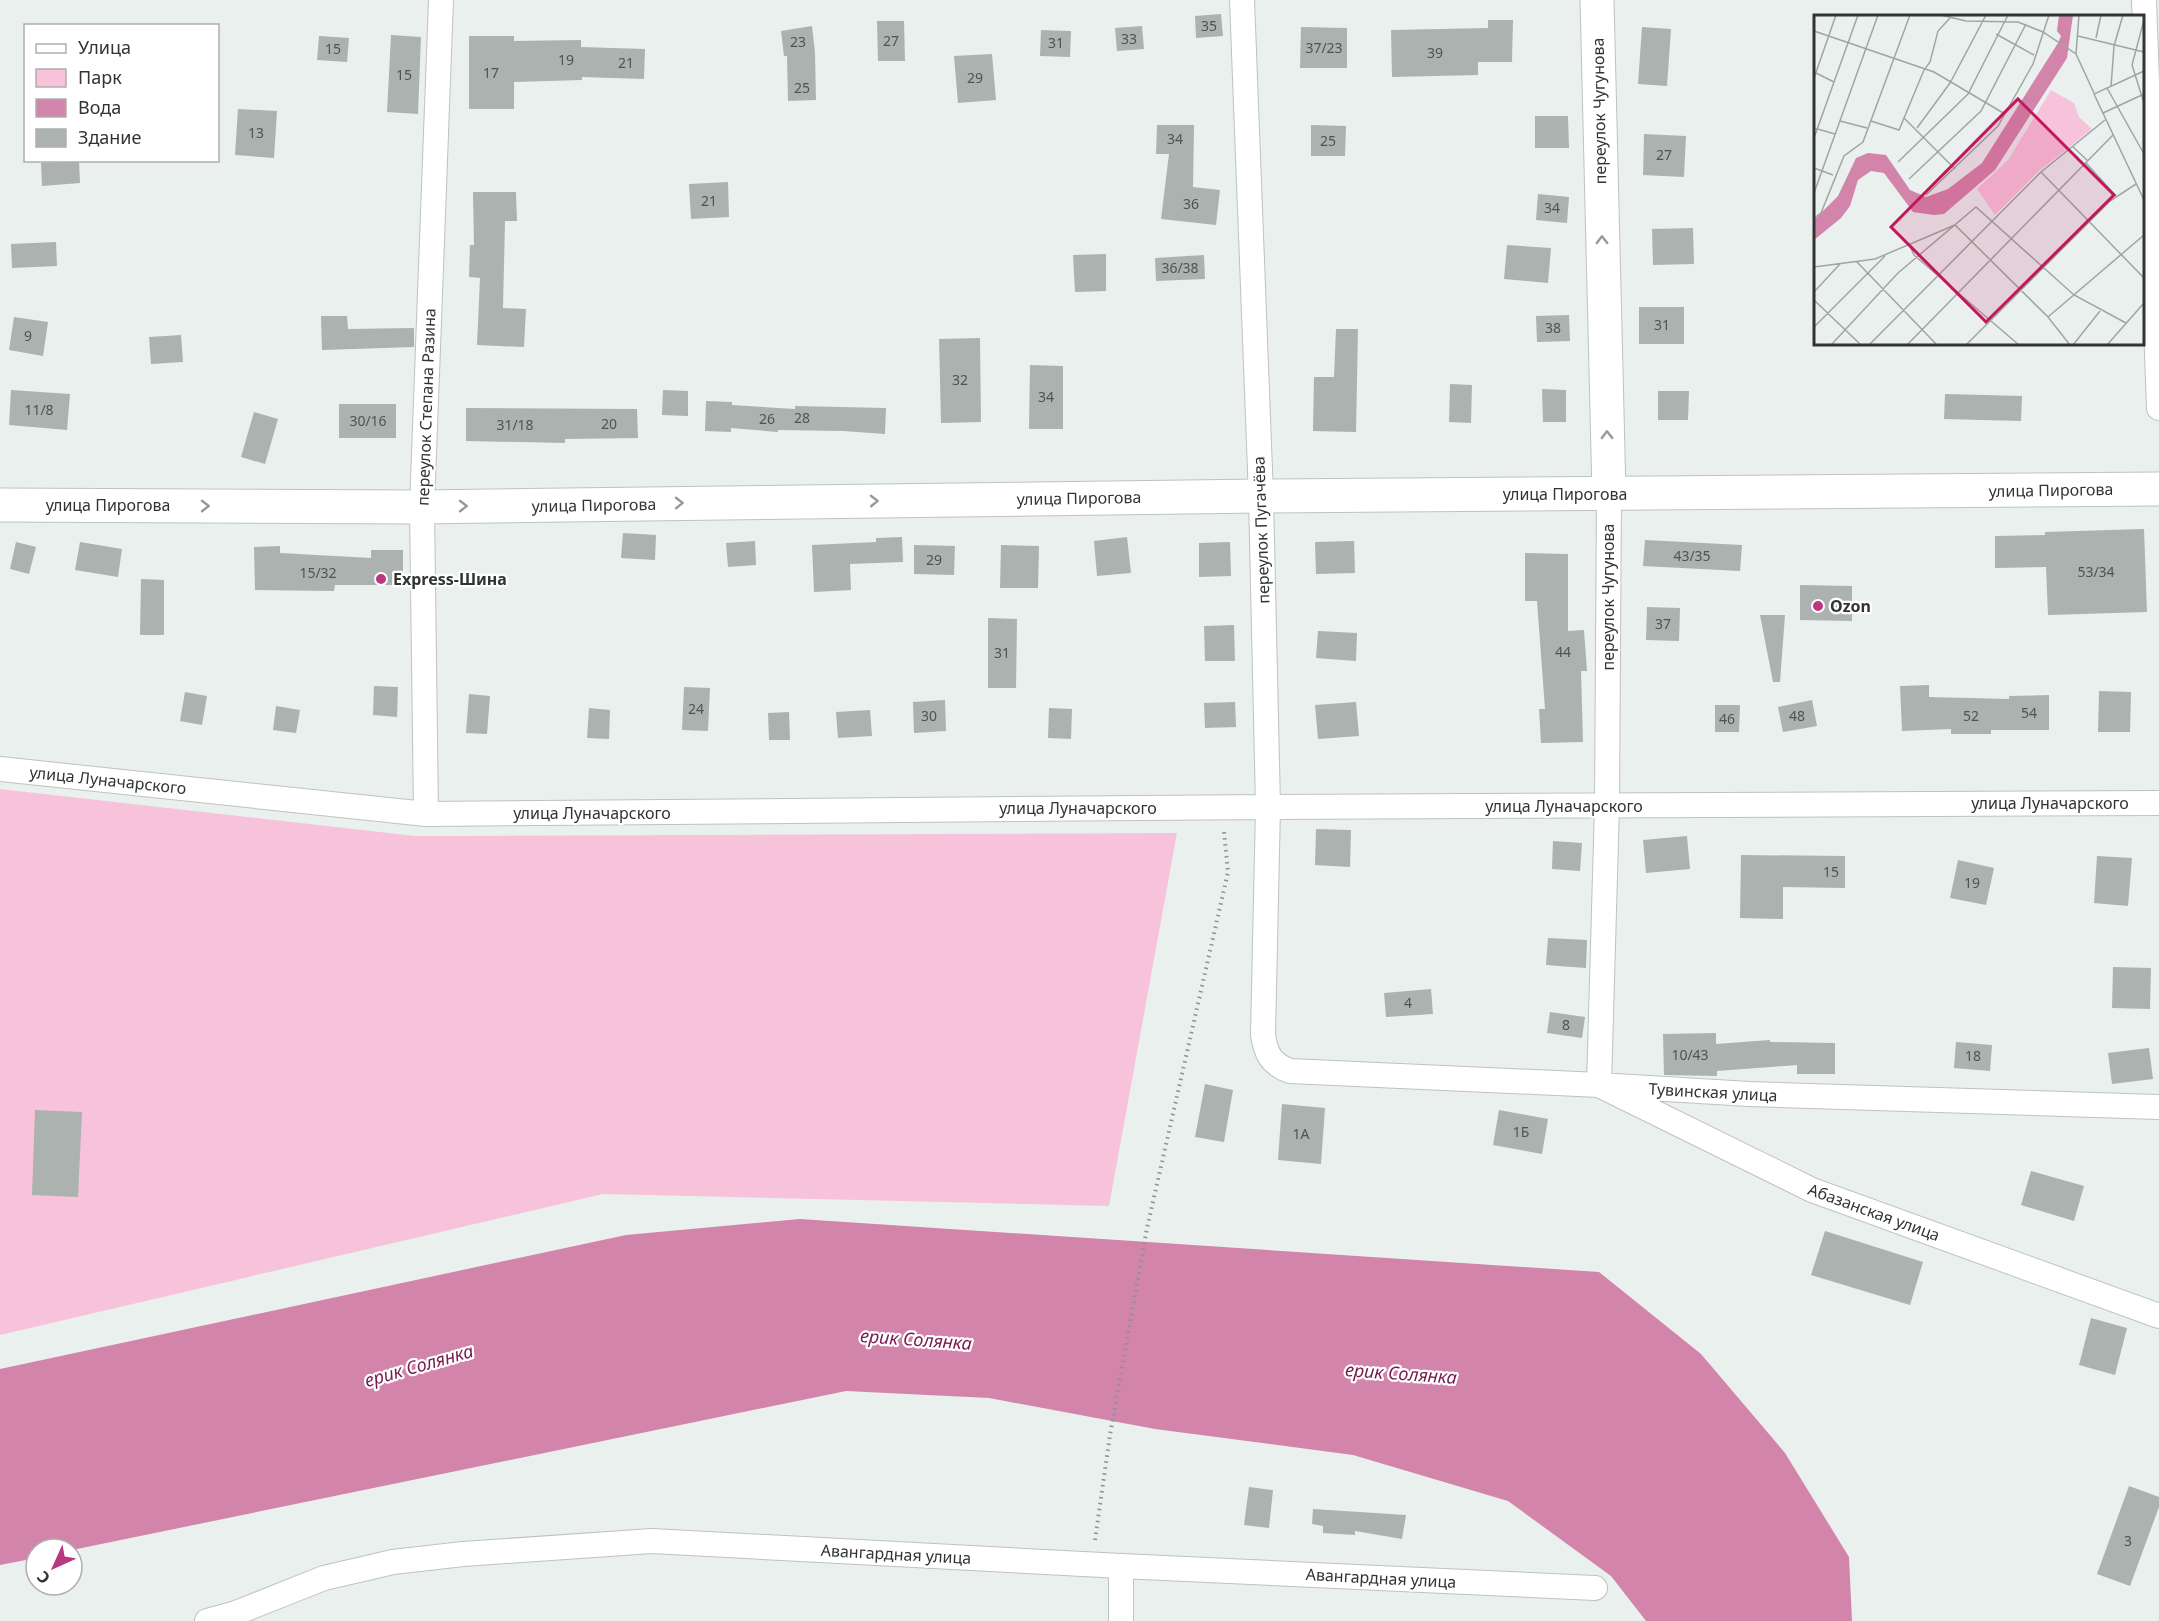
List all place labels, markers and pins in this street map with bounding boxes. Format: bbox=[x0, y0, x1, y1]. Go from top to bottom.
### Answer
place label: Express-Шина bbox=[393, 568, 507, 590]
marker: Express-Шина bbox=[374, 572, 388, 586]
place label: Ozon bbox=[1830, 595, 1871, 617]
marker: Ozon bbox=[1811, 599, 1825, 613]

